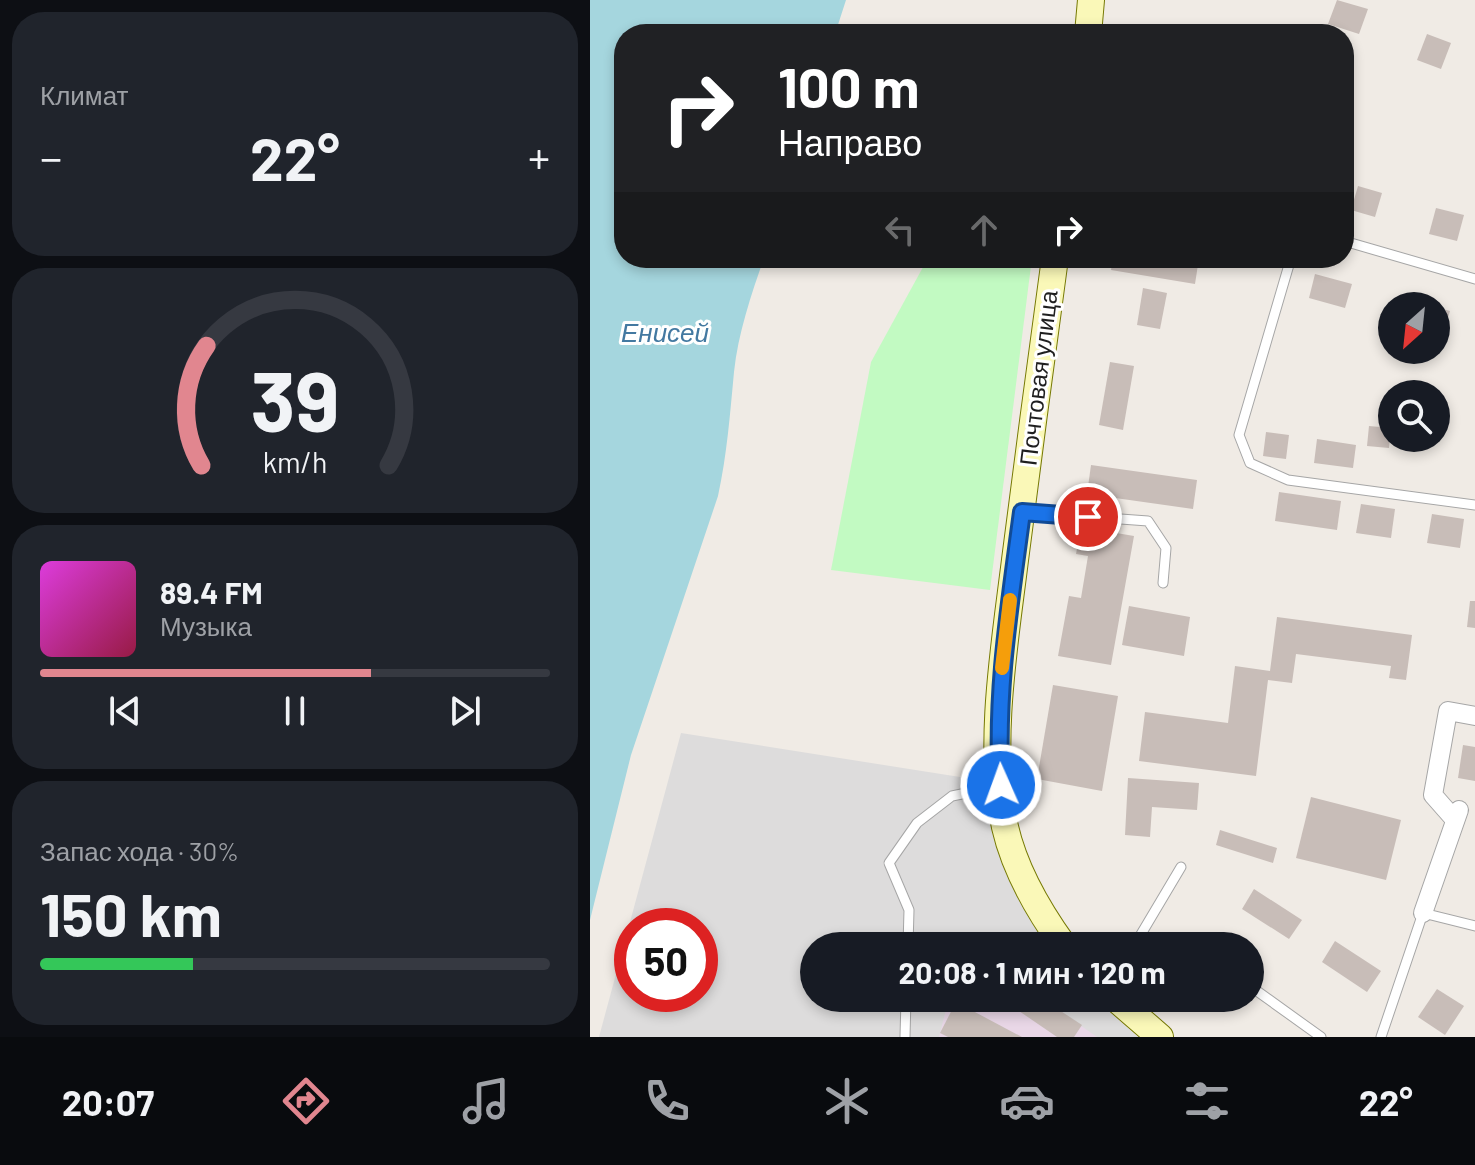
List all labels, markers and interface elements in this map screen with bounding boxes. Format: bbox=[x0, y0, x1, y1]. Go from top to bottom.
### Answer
text: 100 m bbox=[778, 52, 920, 119]
icon: right bbox=[646, 56, 750, 160]
text: Климат bbox=[40, 79, 129, 110]
text: Направо bbox=[778, 120, 922, 163]
text: 22° bbox=[250, 121, 340, 193]
text: − bbox=[40, 130, 62, 183]
text: + bbox=[528, 130, 550, 183]
icon: left bbox=[878, 208, 922, 252]
icon: ahead bbox=[962, 208, 1006, 252]
icon: right bbox=[1046, 208, 1090, 252]
street label: Почтовая улица bbox=[1012, 288, 1063, 467]
north arrow bbox=[1378, 292, 1450, 364]
map controls bbox=[1378, 292, 1450, 452]
water label: Енисей bbox=[621, 316, 709, 347]
text: 39 bbox=[250, 349, 340, 449]
button: search bbox=[1378, 380, 1450, 452]
text: km/h bbox=[263, 445, 327, 480]
pin bbox=[1054, 483, 1122, 551]
icon: arrive bbox=[1066, 495, 1110, 539]
text: 89.4 FM bbox=[160, 574, 263, 610]
text: Музыка bbox=[160, 610, 252, 641]
icon: previous bbox=[103, 689, 147, 733]
icon: pause bbox=[273, 689, 317, 733]
icon: next bbox=[443, 689, 487, 733]
position arrow bbox=[959, 743, 1043, 827]
text: Запас хода · 30% bbox=[40, 835, 239, 866]
text: 150 km bbox=[40, 877, 222, 949]
speed limit sign: 50 bbox=[614, 908, 718, 1012]
text: 20:08 · 1 мин · 120 m bbox=[898, 954, 1166, 990]
icon: directions bbox=[278, 1073, 334, 1129]
icon: music bbox=[458, 1073, 514, 1129]
icon: phone bbox=[639, 1073, 695, 1129]
icon: climate bbox=[819, 1073, 875, 1129]
icon: car bbox=[999, 1073, 1055, 1129]
icon: filters bbox=[1179, 1073, 1235, 1129]
text: 20:07 bbox=[62, 1080, 154, 1123]
text: 22° bbox=[1359, 1080, 1413, 1123]

